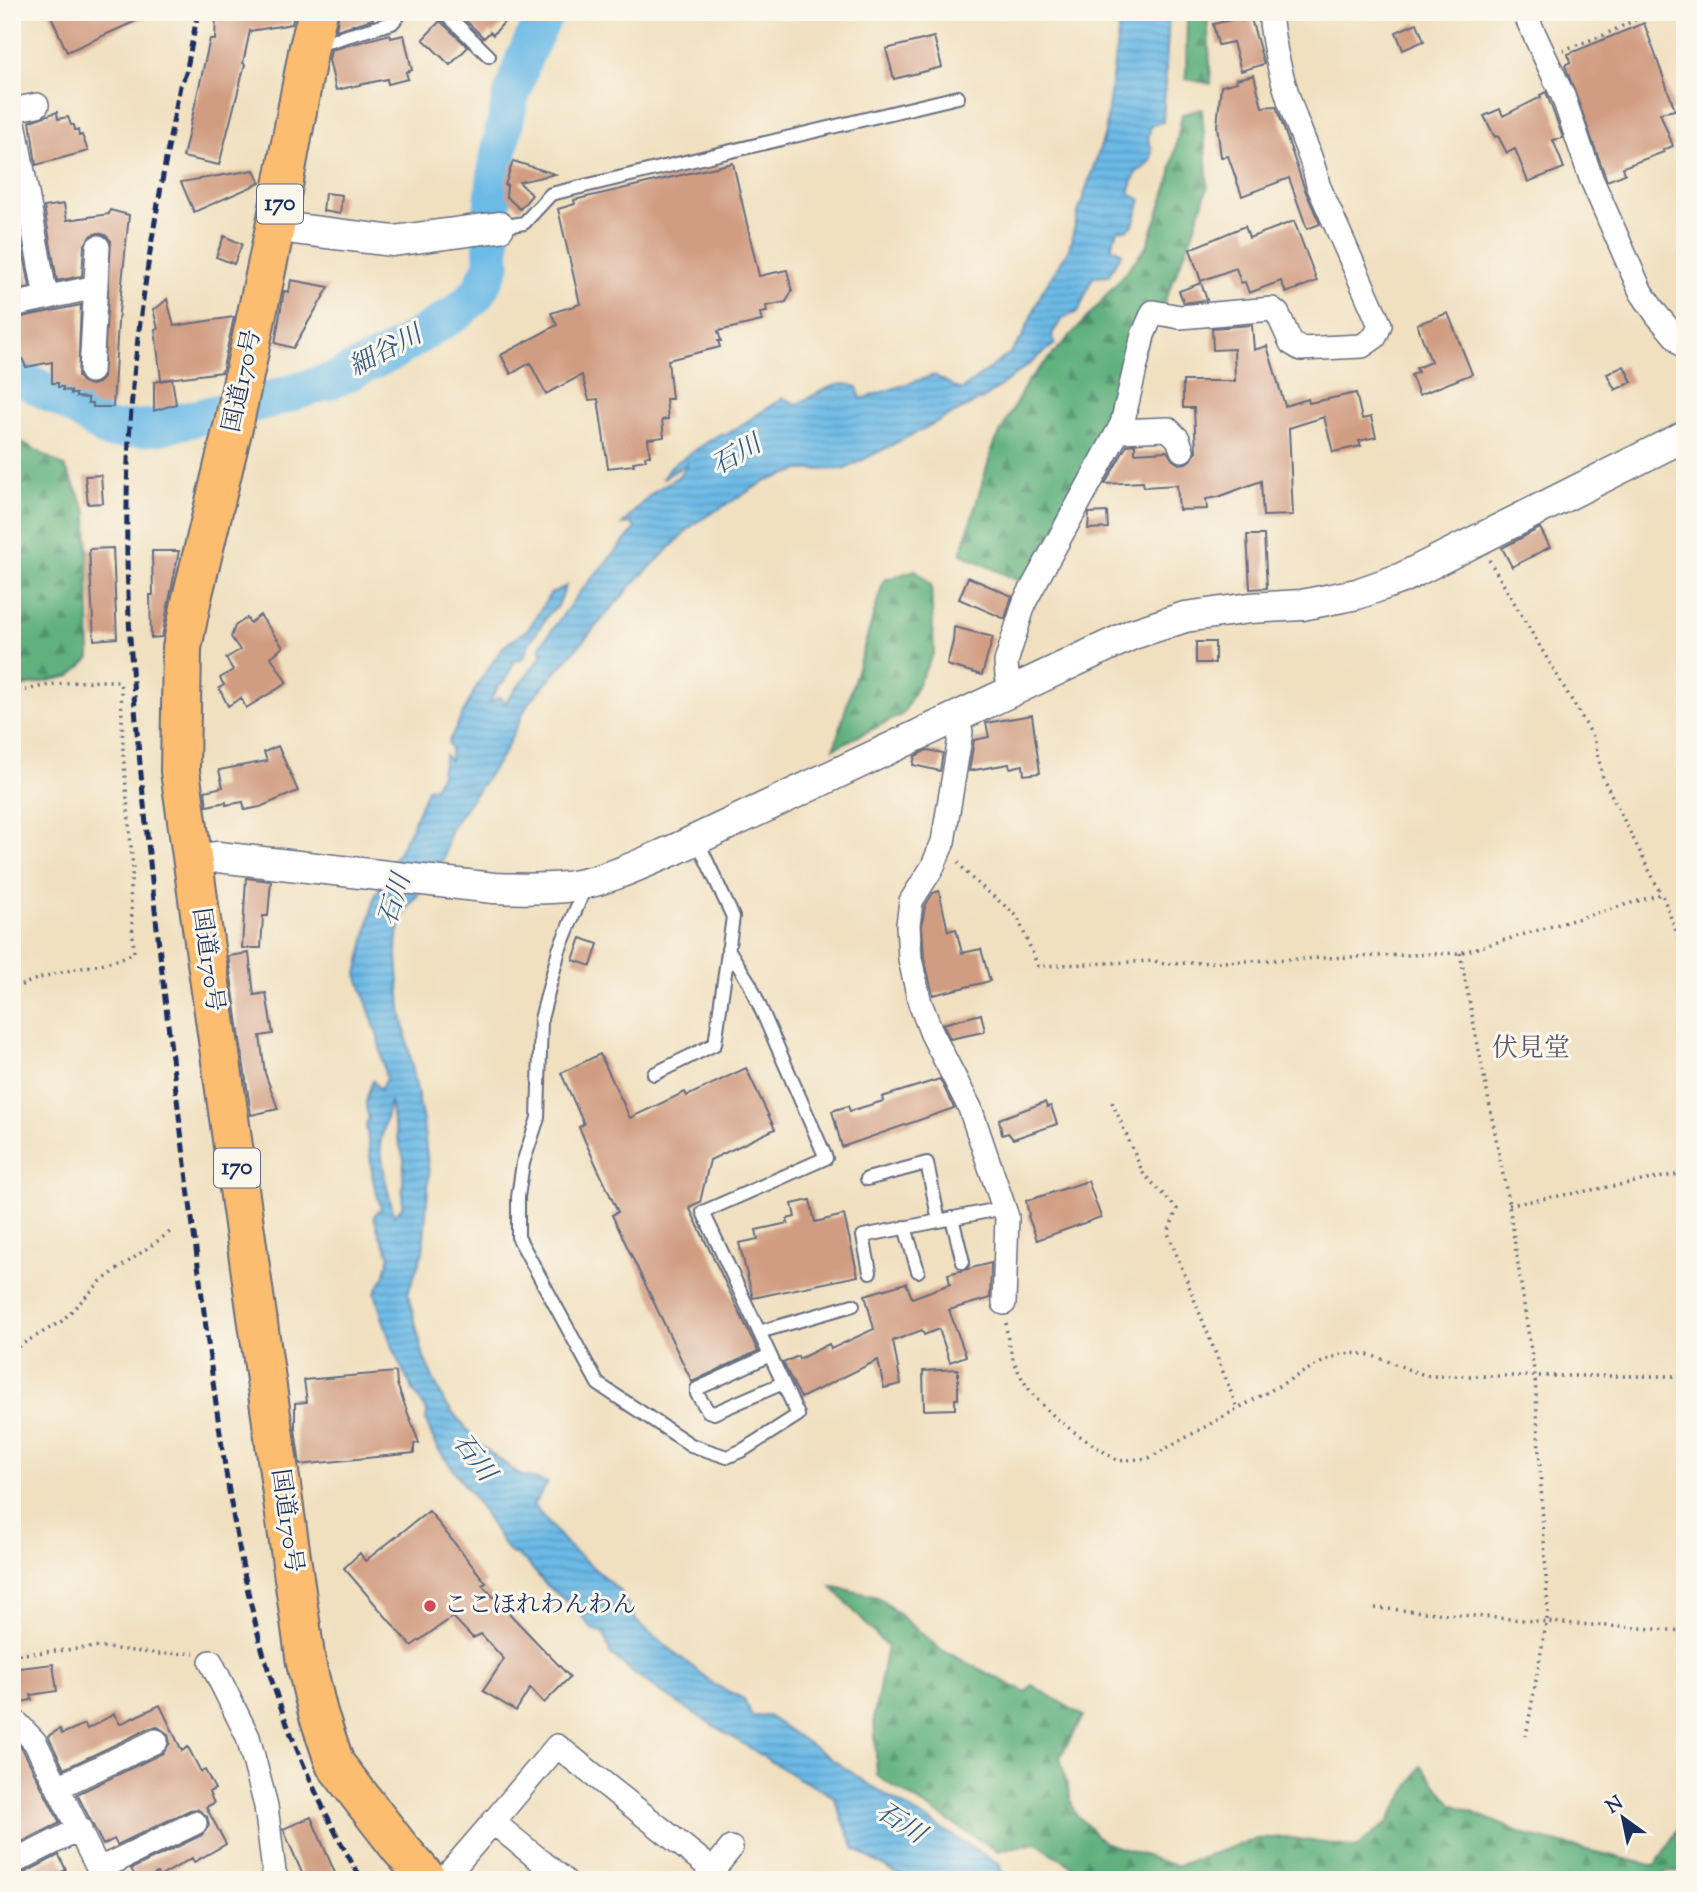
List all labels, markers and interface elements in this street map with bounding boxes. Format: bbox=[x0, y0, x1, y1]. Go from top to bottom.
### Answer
road number: 170 bbox=[257, 184, 303, 224]
water label: 細谷川 bbox=[343, 316, 432, 387]
street label: 国道170号 bbox=[216, 326, 270, 436]
water label: 石川 bbox=[705, 425, 771, 485]
water label: 石川 bbox=[371, 867, 422, 930]
street label: 国道170号 bbox=[183, 906, 231, 1014]
district label: 伏見堂 bbox=[1492, 1031, 1570, 1068]
road number: 170 bbox=[214, 1148, 260, 1188]
water label: 石川 bbox=[443, 1426, 505, 1492]
street label: 国道170号 bbox=[262, 1467, 310, 1575]
place label: ここほれわんわん bbox=[444, 1589, 636, 1623]
marker: ここほれわんわん bbox=[422, 1598, 438, 1614]
north arrow bbox=[1588, 1784, 1658, 1854]
text: N bbox=[1601, 1790, 1629, 1821]
water label: 石川 bbox=[868, 1794, 934, 1855]

